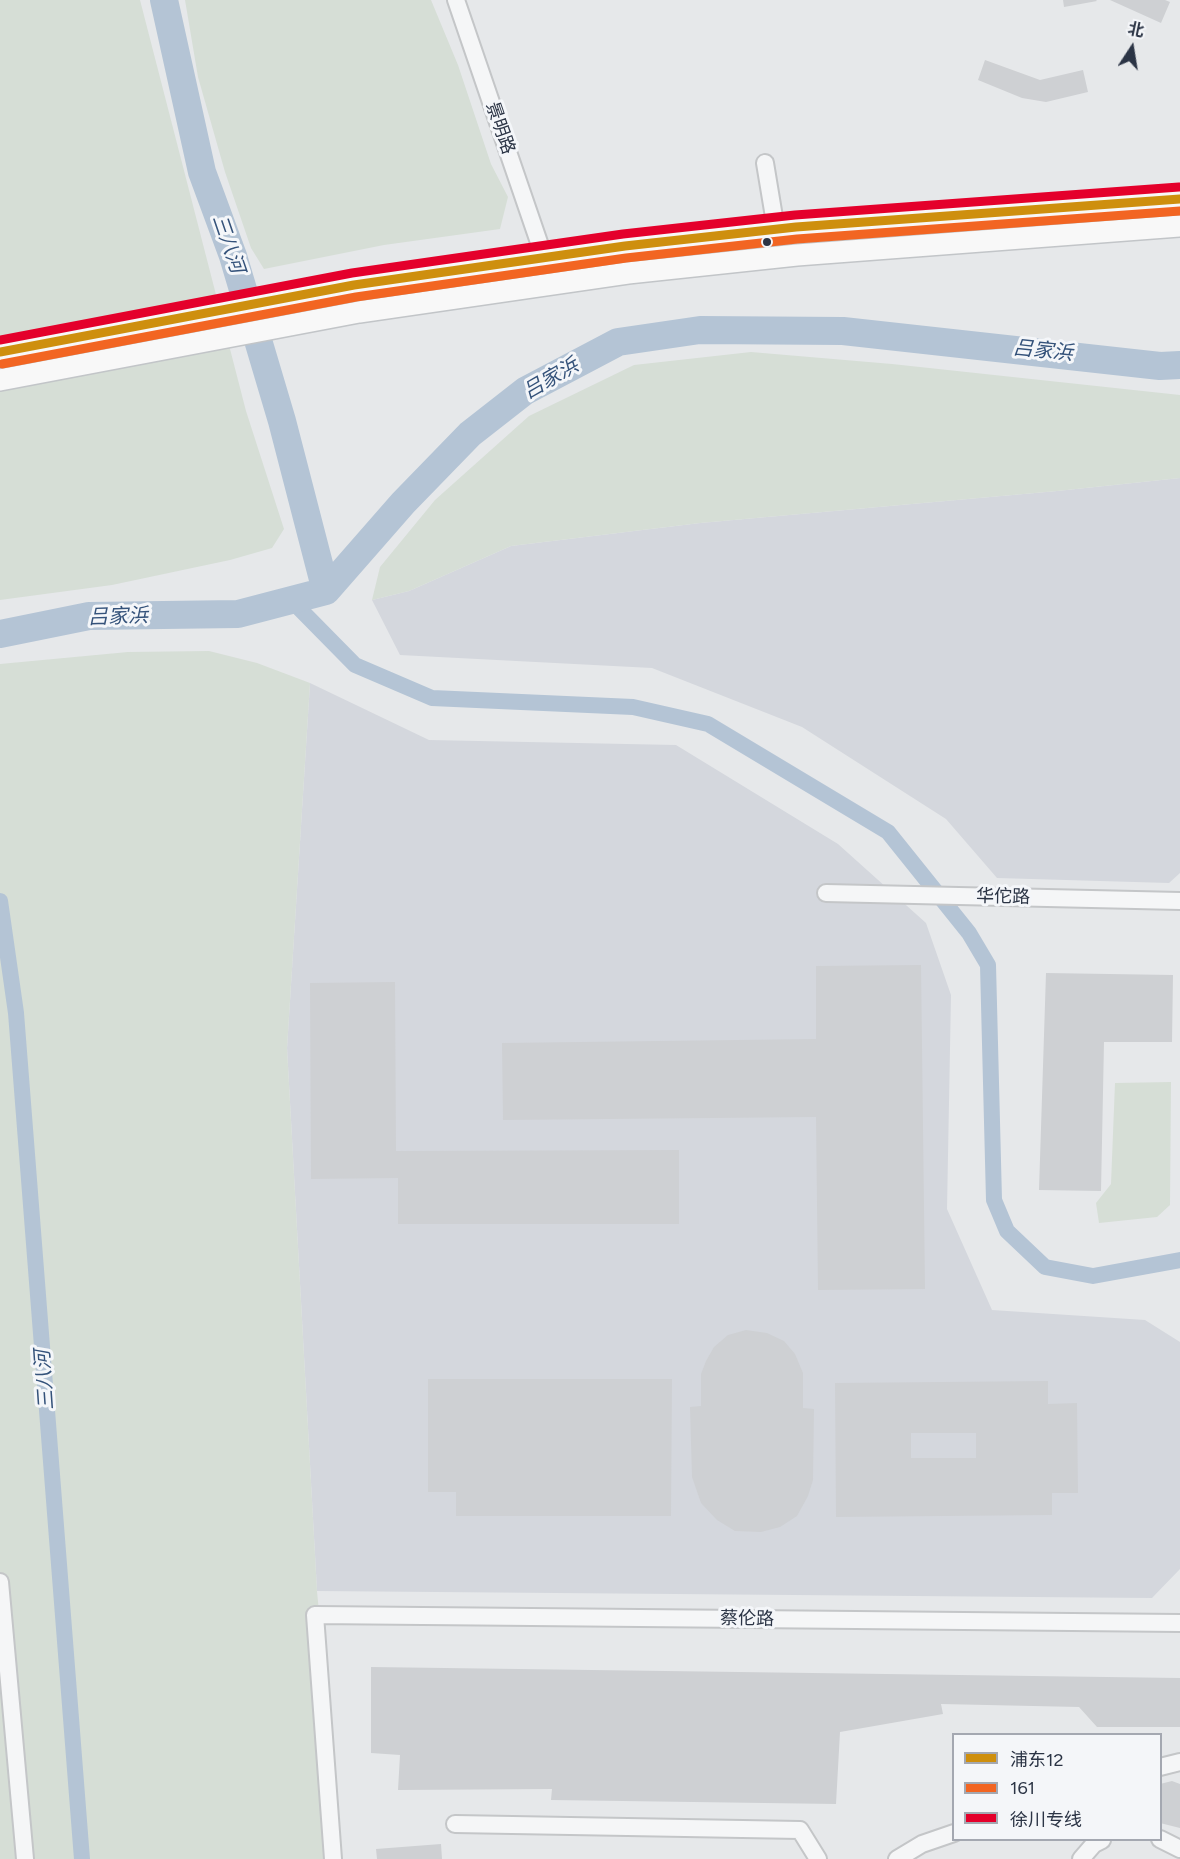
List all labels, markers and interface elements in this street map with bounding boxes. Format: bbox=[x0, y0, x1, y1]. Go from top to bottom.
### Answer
north arrow bbox=[1102, 18, 1162, 78]
text: 北 bbox=[1126, 19, 1146, 41]
street label: 景明路 bbox=[481, 99, 519, 157]
water label: 三八河 bbox=[207, 212, 249, 276]
unlabelled marker bbox=[761, 236, 773, 248]
water label: 吕家浜 bbox=[1012, 336, 1074, 366]
water label: 吕家浜 bbox=[519, 354, 583, 404]
water label: 吕家浜 bbox=[88, 604, 148, 630]
street label: 华佗路 bbox=[976, 886, 1030, 908]
water label: 三八河 bbox=[31, 1349, 59, 1411]
street label: 蔡伦路 bbox=[720, 1608, 774, 1630]
legend bbox=[952, 1733, 1162, 1841]
text: 浦东12 bbox=[1010, 1749, 1064, 1771]
text: 161 bbox=[1010, 1777, 1035, 1799]
text: 徐川专线 bbox=[1010, 1809, 1082, 1831]

